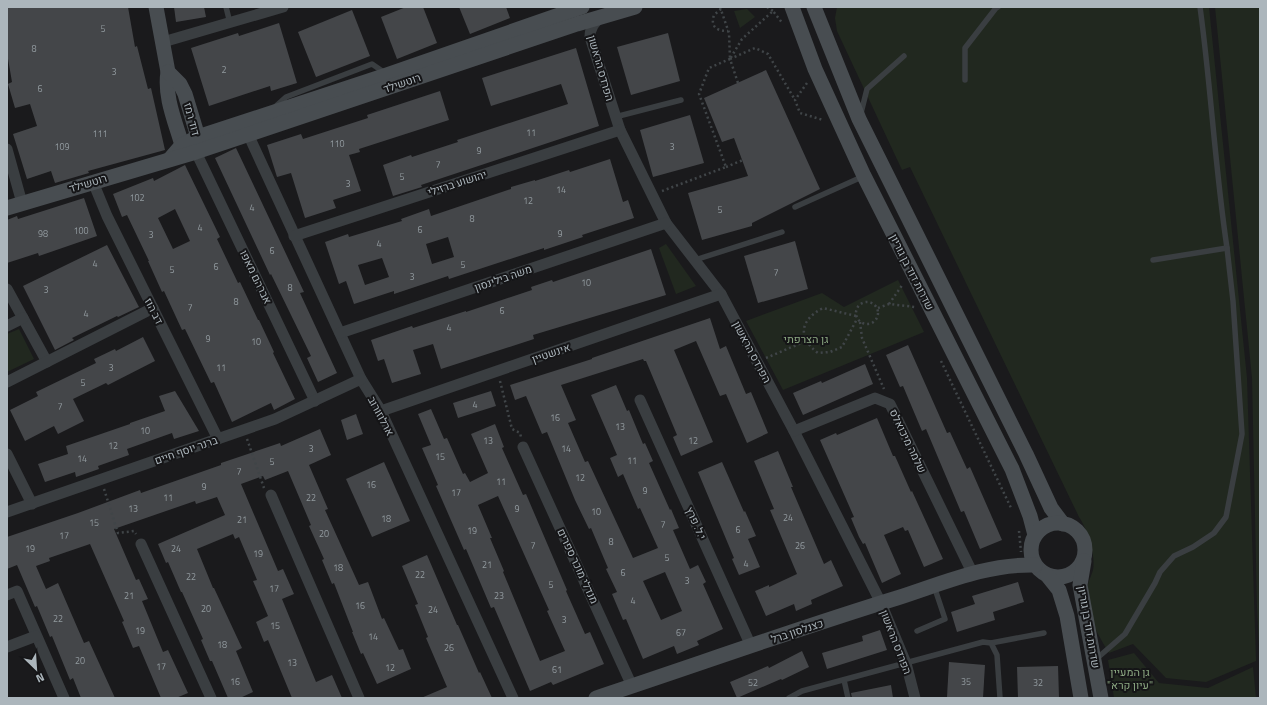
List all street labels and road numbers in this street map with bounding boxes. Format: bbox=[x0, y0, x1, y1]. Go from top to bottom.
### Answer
street label: הפרדס הראשון bbox=[584, 33, 618, 103]
street label: רוטשילד bbox=[381, 69, 423, 97]
street label: דוד רמז bbox=[180, 101, 204, 137]
street label: יהושוע ברזילי bbox=[425, 166, 489, 200]
street label: רוטשילד bbox=[67, 170, 109, 196]
street label: שדרות דוד בן גוריון bbox=[886, 231, 938, 313]
street label: אברהם מאפו bbox=[236, 247, 276, 307]
street label: משה בילינסון bbox=[472, 261, 534, 295]
street label: דב הוז bbox=[141, 295, 168, 327]
street label: הפרדס הראשון bbox=[729, 318, 775, 386]
street label: אינשטיין bbox=[530, 339, 572, 367]
street label: ארלוזורוב bbox=[364, 393, 398, 439]
street label: שלמה מיכואלס bbox=[886, 406, 930, 476]
street label: ברנר יוסף חיים bbox=[152, 432, 220, 468]
street label: י.ל. פרץ bbox=[682, 504, 710, 542]
street label: מנדלי מוכר ספרים bbox=[553, 526, 603, 606]
street label: שדרות דוד בן גוריון bbox=[1074, 584, 1104, 670]
street label: הפרדס הראשון bbox=[876, 607, 916, 677]
street label: כצנלסון ברל bbox=[769, 615, 825, 647]

